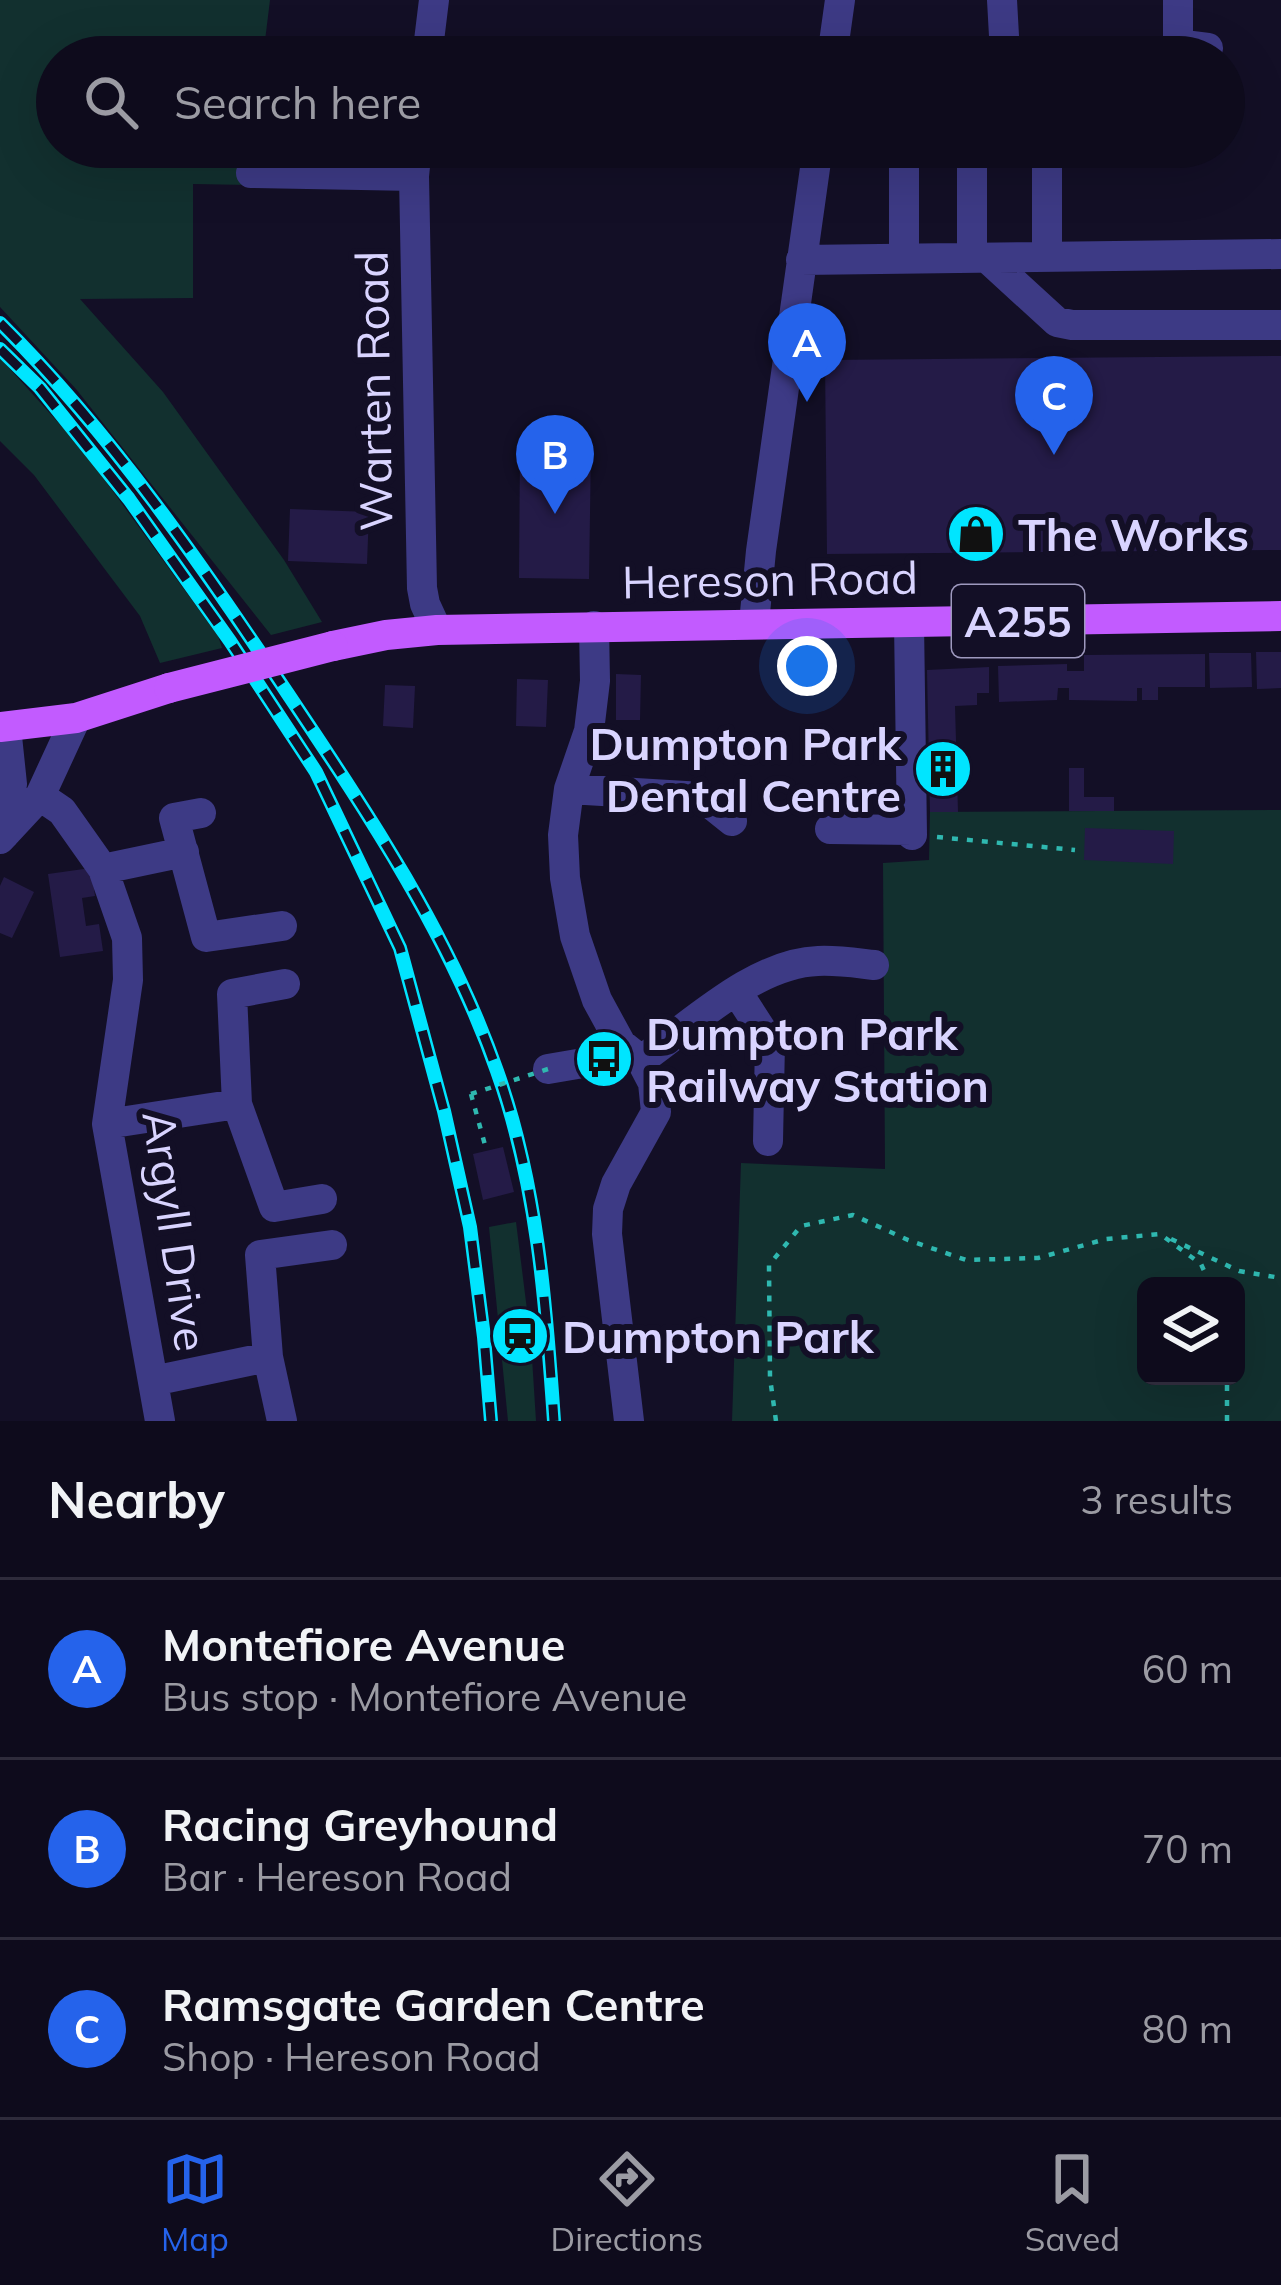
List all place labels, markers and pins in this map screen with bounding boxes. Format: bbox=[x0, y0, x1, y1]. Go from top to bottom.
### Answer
pin: A bbox=[768, 303, 846, 402]
pin: C bbox=[1015, 356, 1093, 455]
pin: B bbox=[516, 415, 594, 514]
shop icon: The Works bbox=[945, 503, 1007, 565]
place label: The Works bbox=[1018, 506, 1249, 562]
place label: Dumpton Park Dental Centre bbox=[589, 715, 902, 823]
building icon: Dumpton Park Dental Centre bbox=[912, 738, 974, 800]
place label: Dumpton Park Railway Station bbox=[646, 1005, 989, 1113]
bus stop icon: Dumpton Park Railway Station bbox=[573, 1028, 635, 1090]
station icon: Dumpton Park bbox=[489, 1305, 551, 1367]
place label: Dumpton Park bbox=[562, 1308, 875, 1364]

